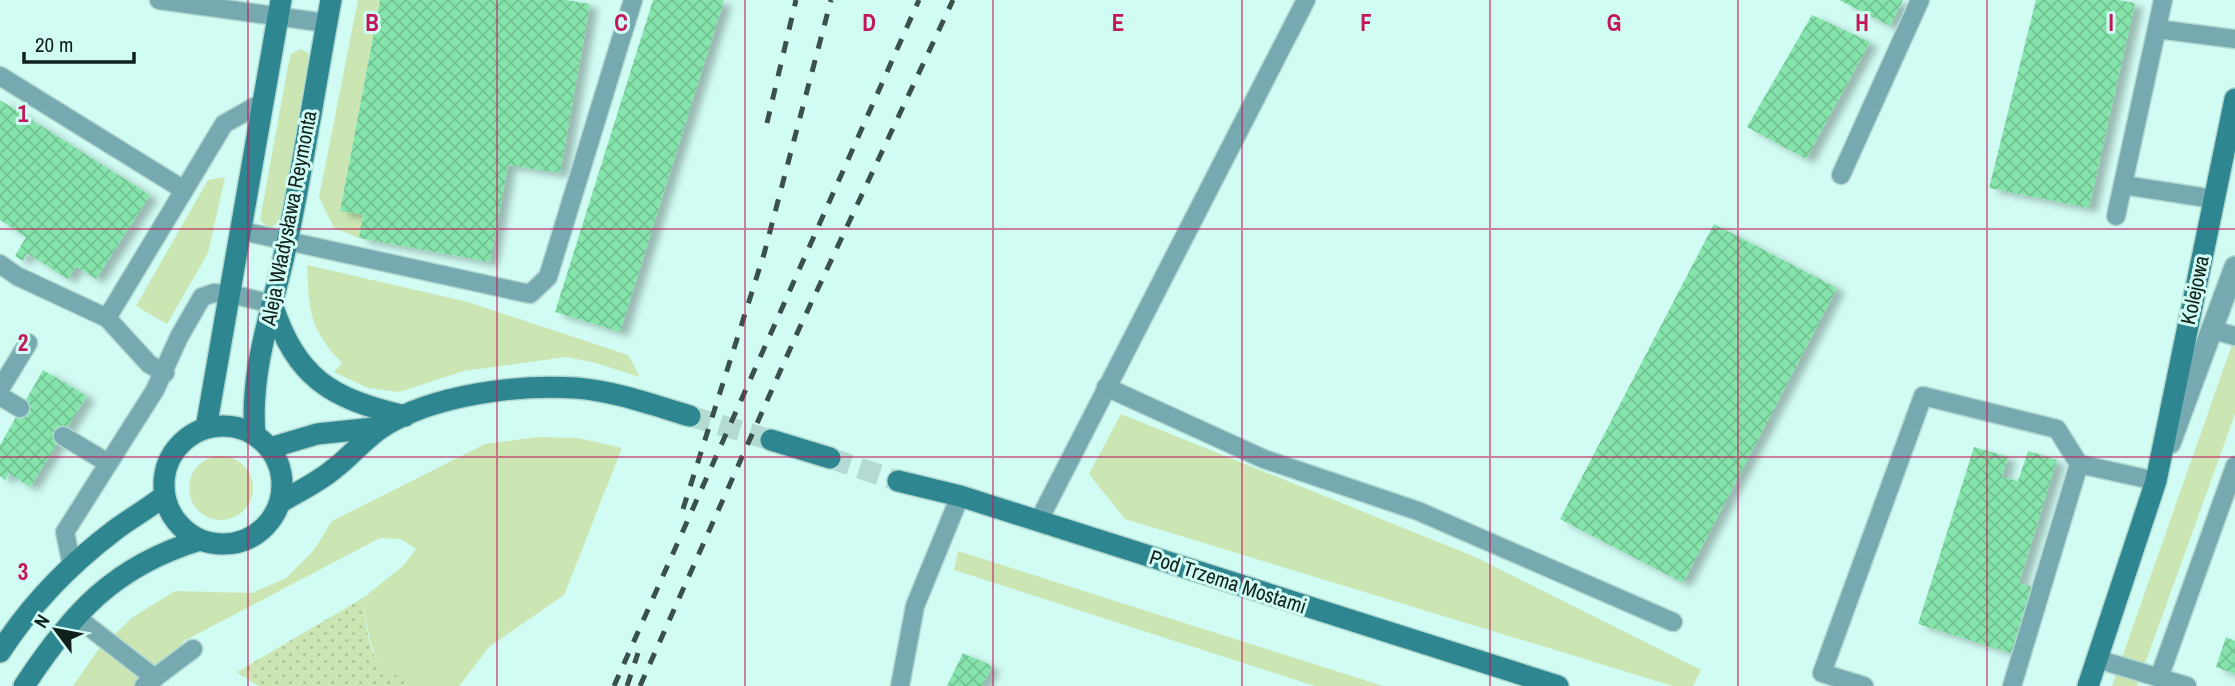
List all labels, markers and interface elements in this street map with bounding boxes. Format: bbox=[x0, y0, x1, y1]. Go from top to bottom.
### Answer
text: B bbox=[365, 7, 379, 38]
text: C bbox=[614, 7, 628, 38]
text: D bbox=[862, 7, 876, 38]
text: E bbox=[1112, 7, 1124, 38]
text: F bbox=[1360, 7, 1372, 38]
text: G bbox=[1607, 7, 1621, 38]
text: H bbox=[1855, 7, 1869, 38]
text: I bbox=[2108, 7, 2114, 38]
scale bar bbox=[24, 21, 135, 65]
text: 20 m bbox=[35, 30, 73, 59]
text: 1 bbox=[18, 98, 29, 129]
street label: Aleja Władysława Reymonta bbox=[253, 108, 324, 329]
street label: Kolejowa bbox=[2173, 252, 2216, 327]
text: 2 bbox=[18, 327, 28, 358]
street label: Pod Trzema Mostami bbox=[1146, 542, 1310, 621]
text: 3 bbox=[18, 556, 28, 587]
north arrow bbox=[21, 595, 91, 665]
text: N bbox=[28, 609, 56, 633]

